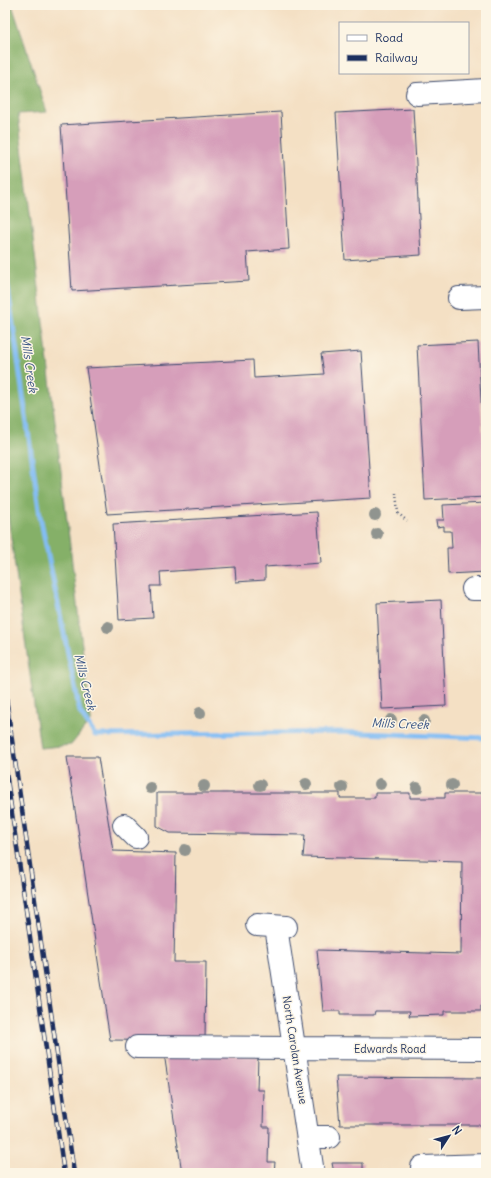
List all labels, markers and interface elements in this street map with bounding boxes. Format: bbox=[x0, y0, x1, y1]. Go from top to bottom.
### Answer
legend bbox=[339, 22, 469, 74]
text: Road bbox=[375, 30, 403, 45]
text: Railway bbox=[375, 50, 418, 65]
water label: Mills Creek bbox=[18, 334, 41, 394]
water label: Mills Creek bbox=[71, 652, 100, 712]
water label: Mills Creek bbox=[371, 715, 430, 732]
street label: North Carolan Avenue bbox=[280, 995, 310, 1105]
street label: Edwards Road bbox=[354, 1042, 427, 1056]
north arrow bbox=[429, 1116, 469, 1156]
text: N bbox=[449, 1123, 465, 1137]

